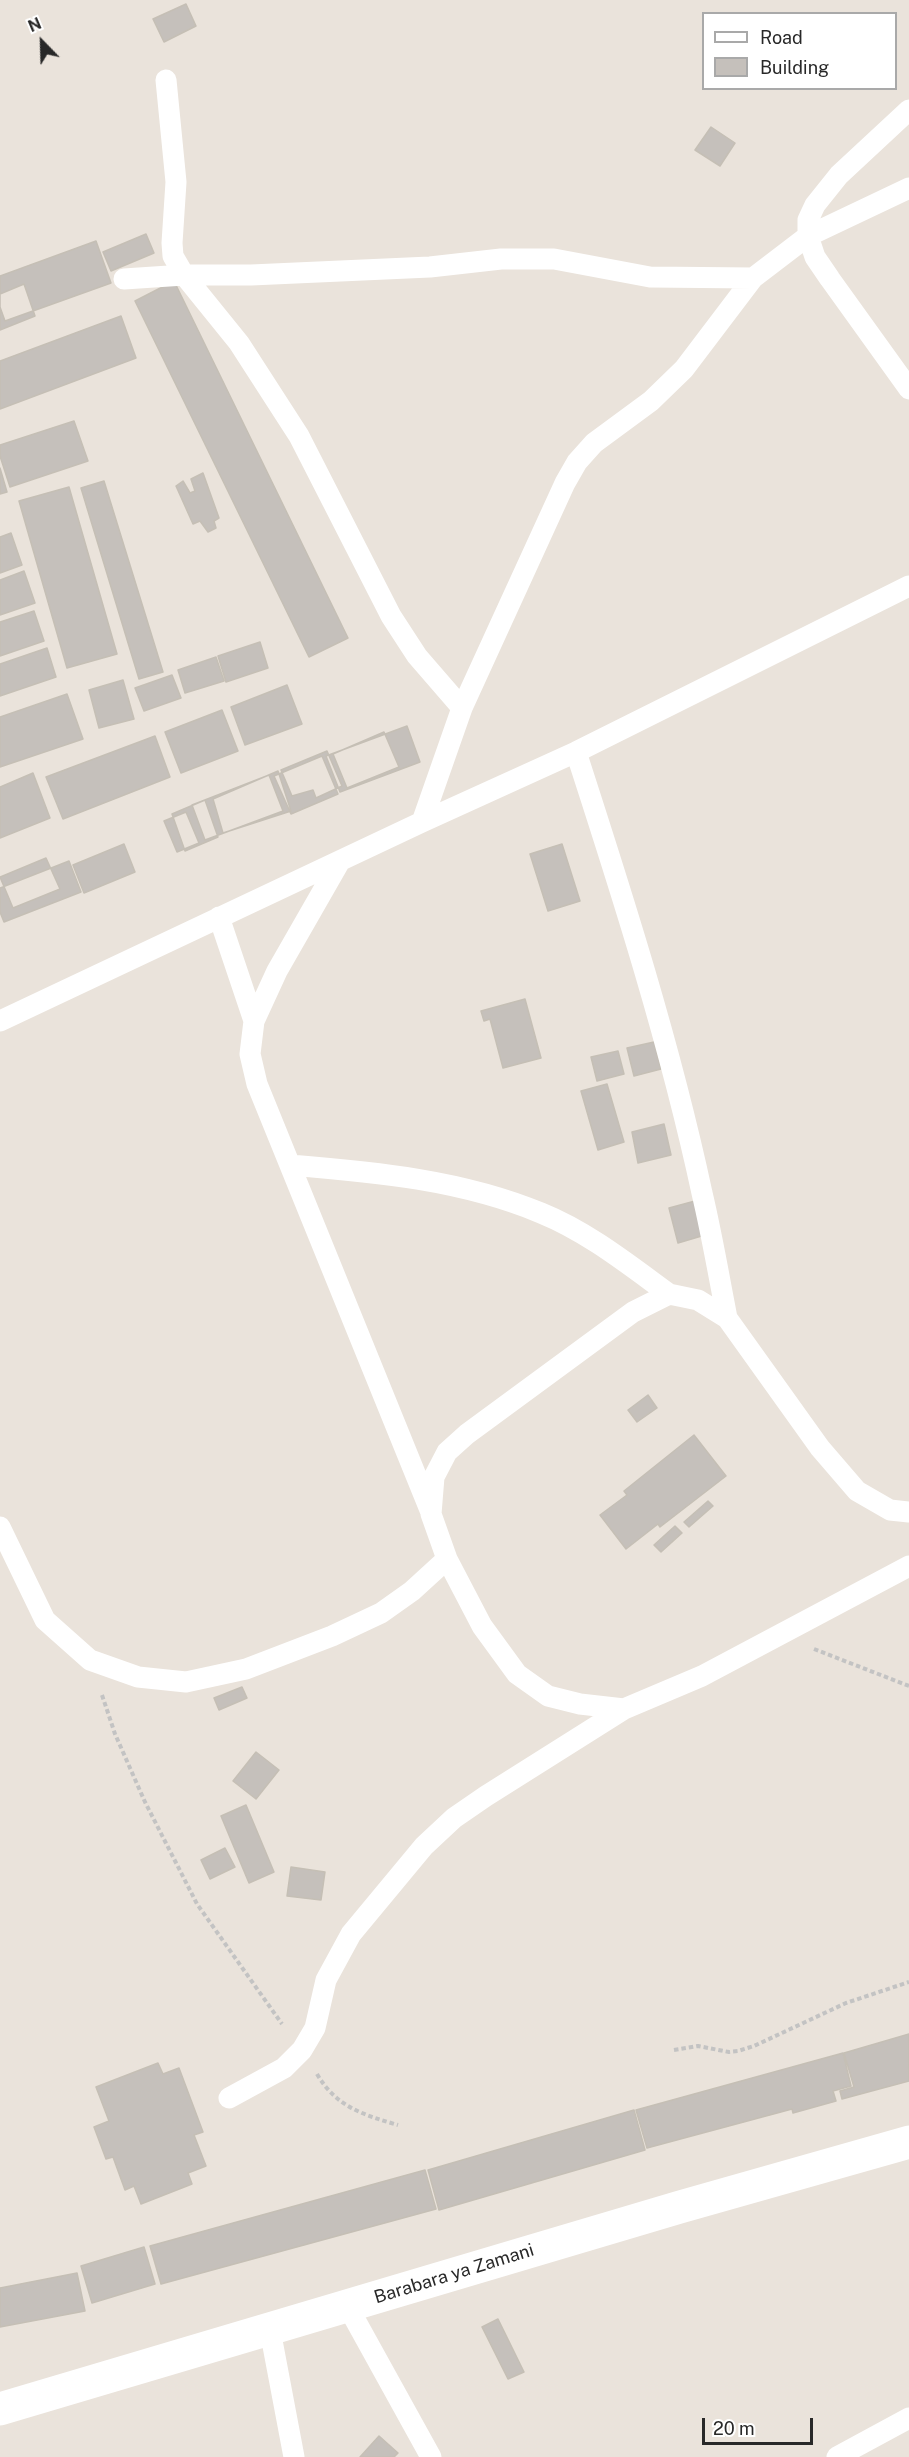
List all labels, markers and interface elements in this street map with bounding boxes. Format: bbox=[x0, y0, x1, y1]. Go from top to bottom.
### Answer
north arrow bbox=[12, 12, 72, 72]
legend bbox=[702, 12, 897, 90]
text: N bbox=[25, 14, 44, 36]
text: Road bbox=[760, 27, 803, 48]
text: Building bbox=[760, 57, 829, 78]
street label: Barabara ya Zamani bbox=[372, 2239, 536, 2309]
scale bar bbox=[705, 2406, 816, 2444]
text: 20 m bbox=[713, 2418, 755, 2439]

